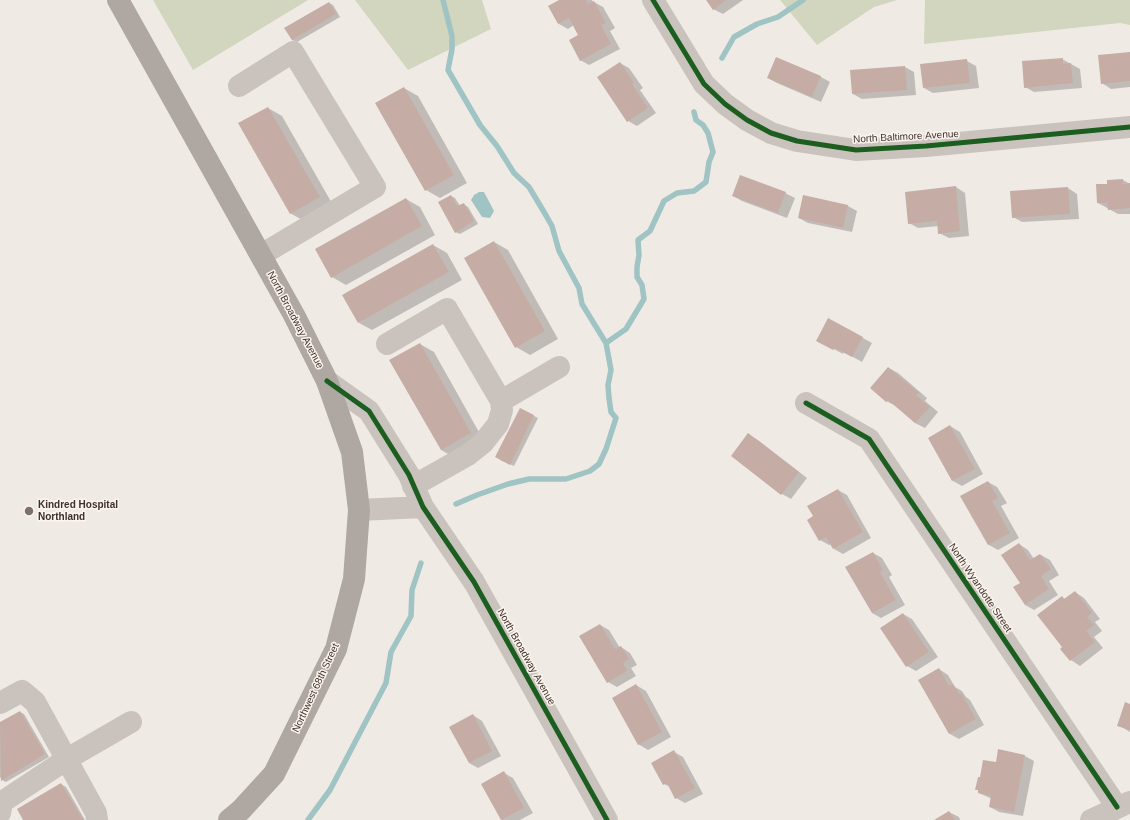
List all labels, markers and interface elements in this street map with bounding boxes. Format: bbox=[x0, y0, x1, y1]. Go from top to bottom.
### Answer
street label: North Baltimore Avenue bbox=[853, 128, 959, 146]
street label: North Broadway Avenue bbox=[264, 269, 326, 371]
place label: Kindred Hospital Northland bbox=[38, 499, 118, 522]
marker: Kindred Hospital Northland bbox=[23, 505, 35, 517]
street label: North Wyandotte Street bbox=[946, 541, 1014, 635]
street label: North Broadway Avenue bbox=[495, 607, 557, 707]
street label: Northwest 68th Street bbox=[290, 642, 342, 734]

